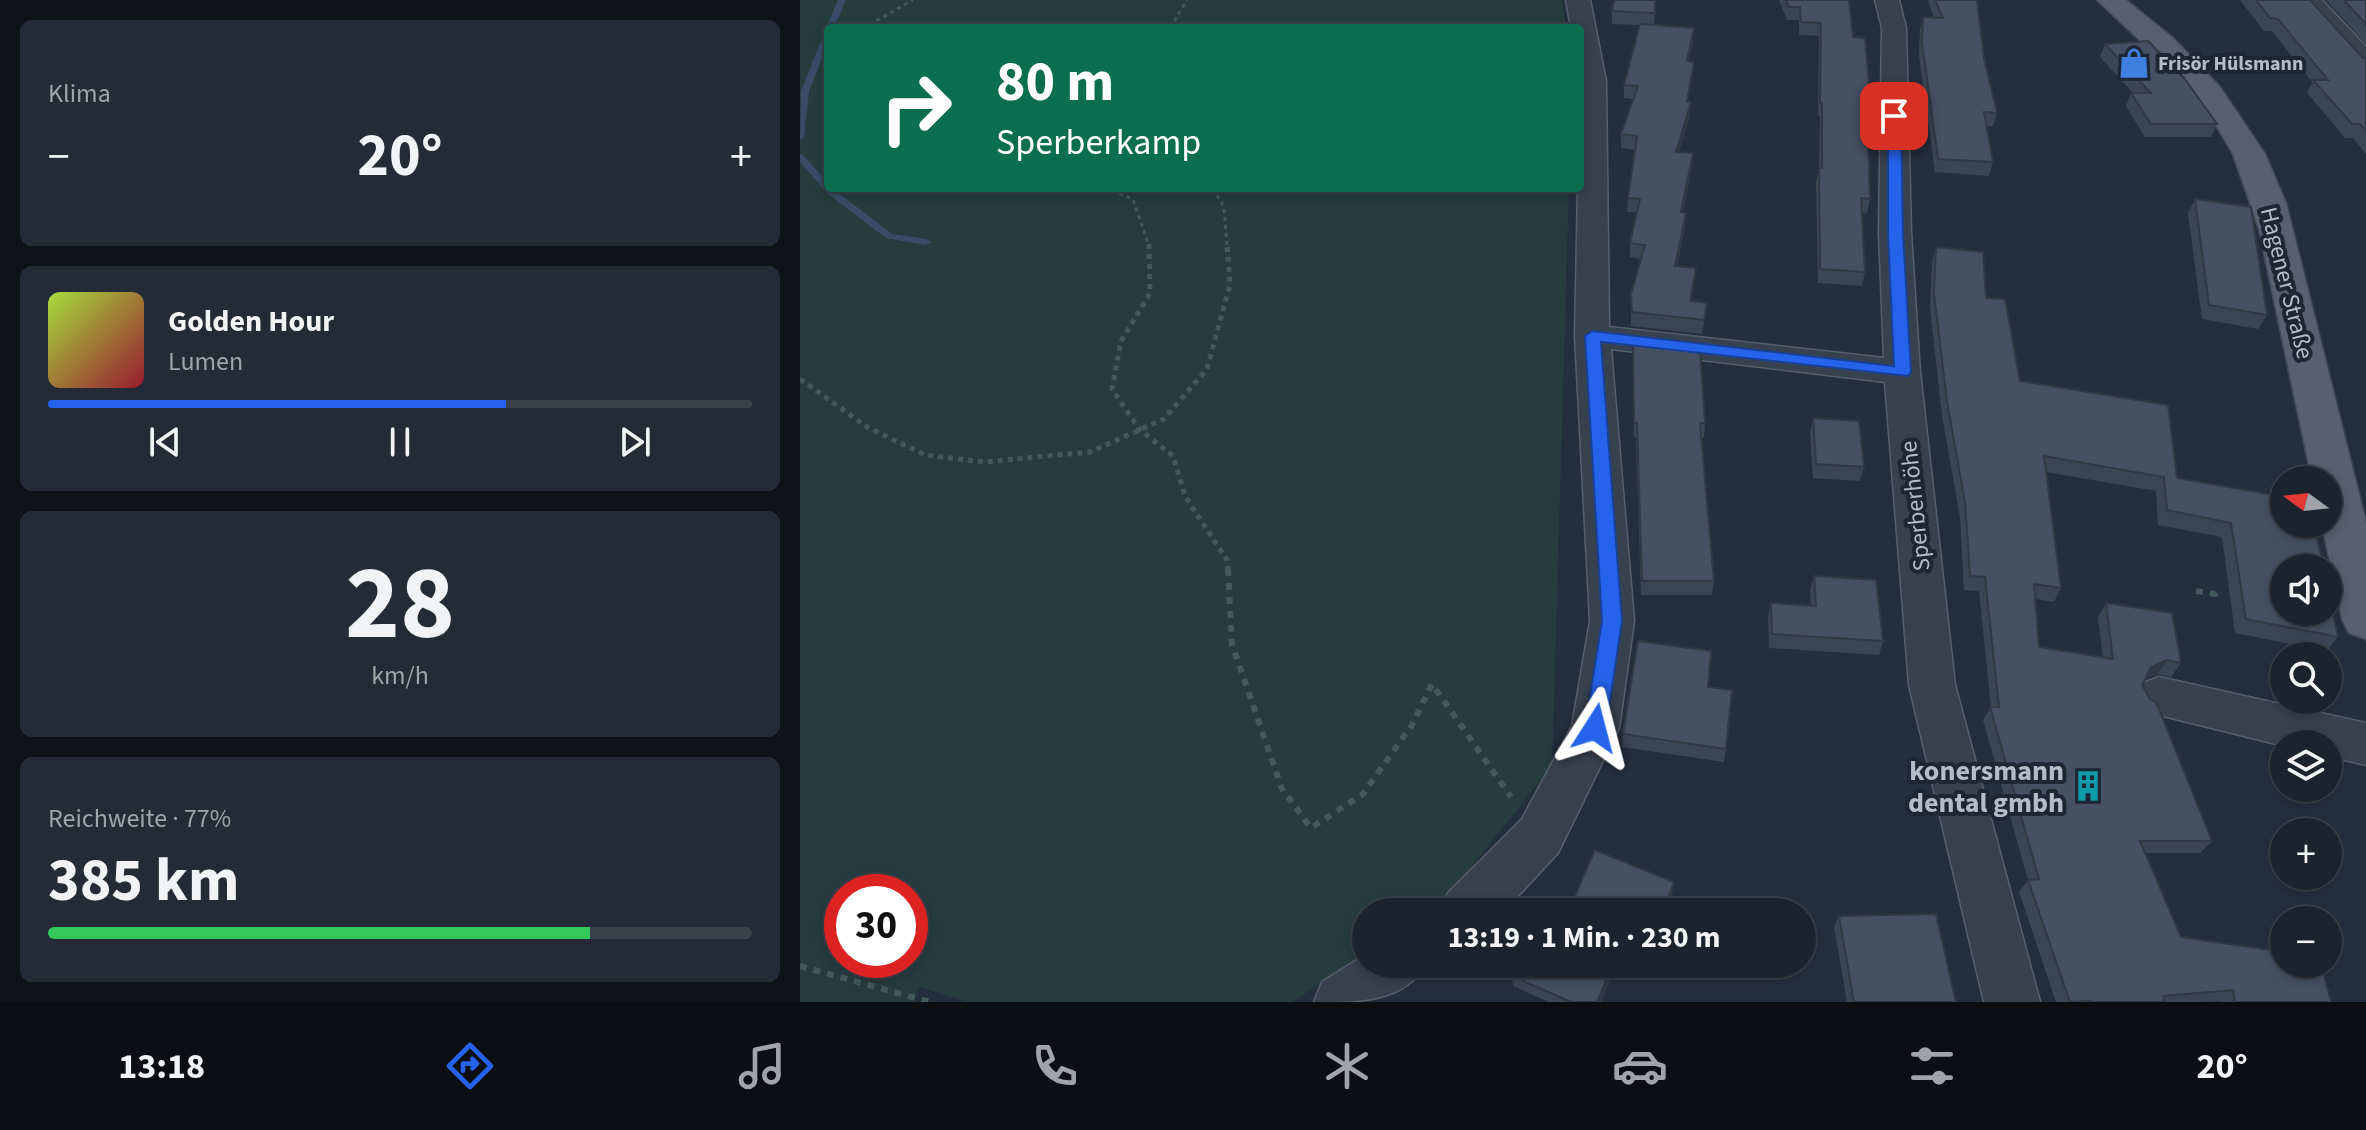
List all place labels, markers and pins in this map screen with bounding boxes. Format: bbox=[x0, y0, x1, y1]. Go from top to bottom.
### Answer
shop icon: Frisör Hülsmann bbox=[2117, 46, 2151, 80]
place label: Frisör Hülsmann bbox=[2158, 50, 2303, 78]
pin bbox=[1860, 82, 1928, 150]
place label: konersmann dental gmbh bbox=[1908, 751, 2064, 823]
building icon: konersmann dental gmbh bbox=[2071, 769, 2105, 803]

